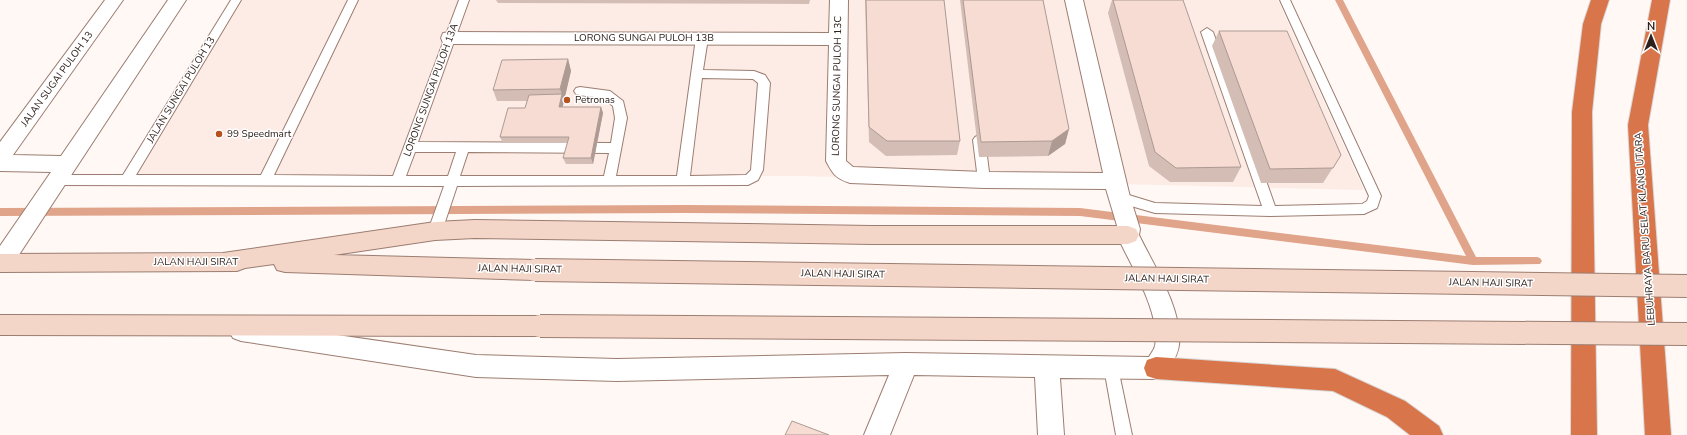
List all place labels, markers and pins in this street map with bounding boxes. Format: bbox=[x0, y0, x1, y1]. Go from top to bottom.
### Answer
place label: Petronas bbox=[575, 93, 615, 107]
marker: Petronas bbox=[562, 95, 572, 105]
place label: 99 Speedmart bbox=[227, 127, 292, 141]
marker: 99 Speedmart bbox=[214, 129, 224, 139]

